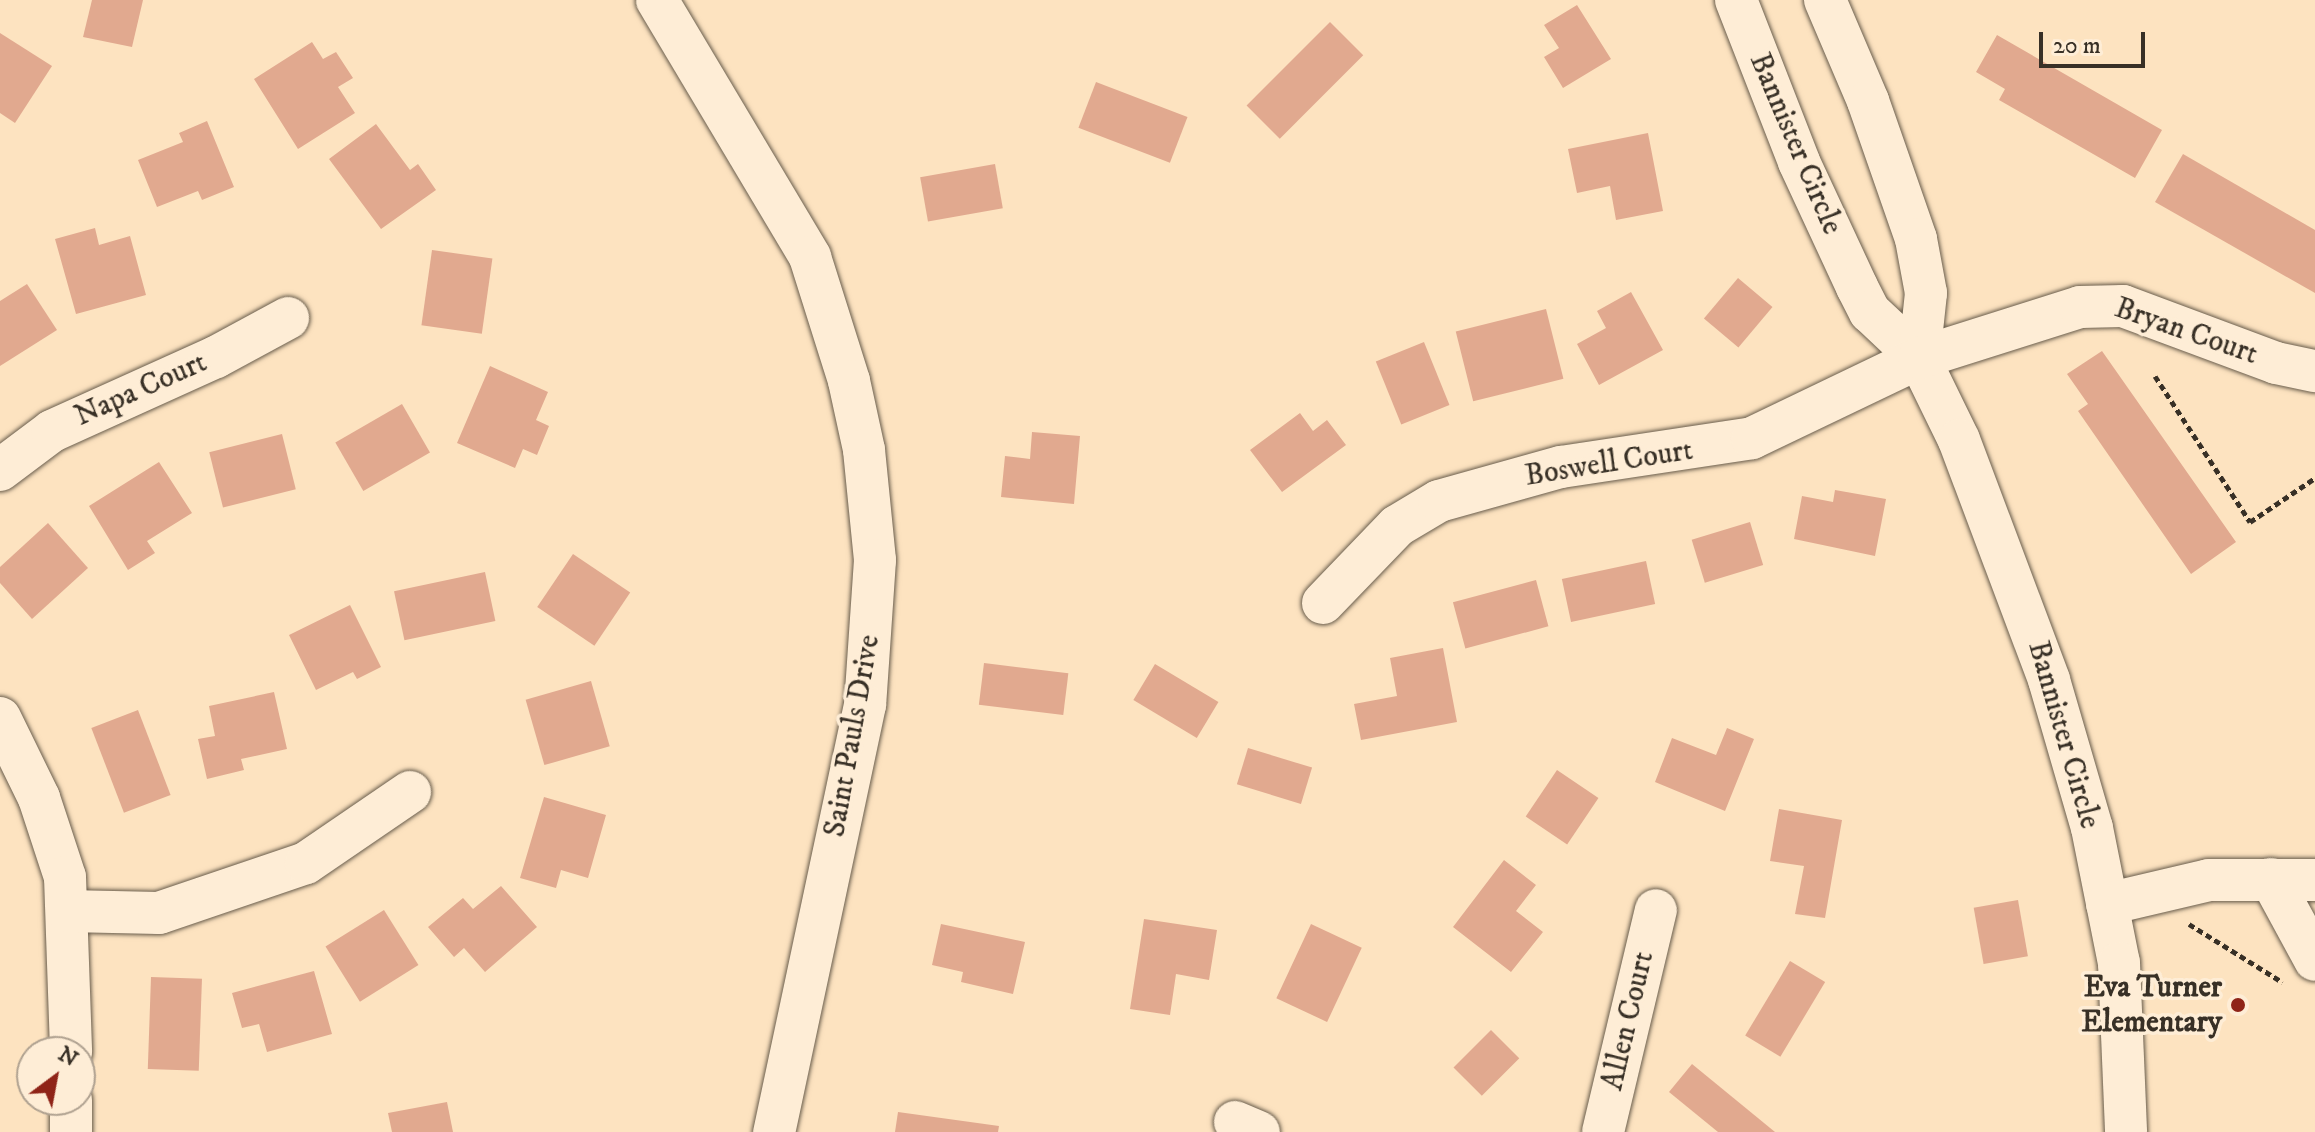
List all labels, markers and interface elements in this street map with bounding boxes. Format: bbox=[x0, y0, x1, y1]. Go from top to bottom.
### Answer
scale bar bbox=[2043, 16, 2149, 66]
text: 20 m bbox=[2053, 31, 2101, 61]
street label: Bannister Circle bbox=[1741, 48, 1849, 240]
street label: Bryan Court bbox=[2110, 291, 2262, 373]
street label: Napa Court bbox=[69, 345, 213, 435]
street label: Boswell Court bbox=[1523, 433, 1695, 495]
street label: Saint Pauls Drive bbox=[818, 632, 888, 840]
street label: Bannister Circle bbox=[2019, 637, 2107, 833]
street label: Allen Court bbox=[1596, 948, 1662, 1094]
place label: Eva Turner Elementary bbox=[2081, 970, 2222, 1040]
marker: Eva Turner Elementary bbox=[2229, 996, 2247, 1014]
north arrow bbox=[16, 1036, 96, 1116]
text: N bbox=[53, 1041, 83, 1073]

